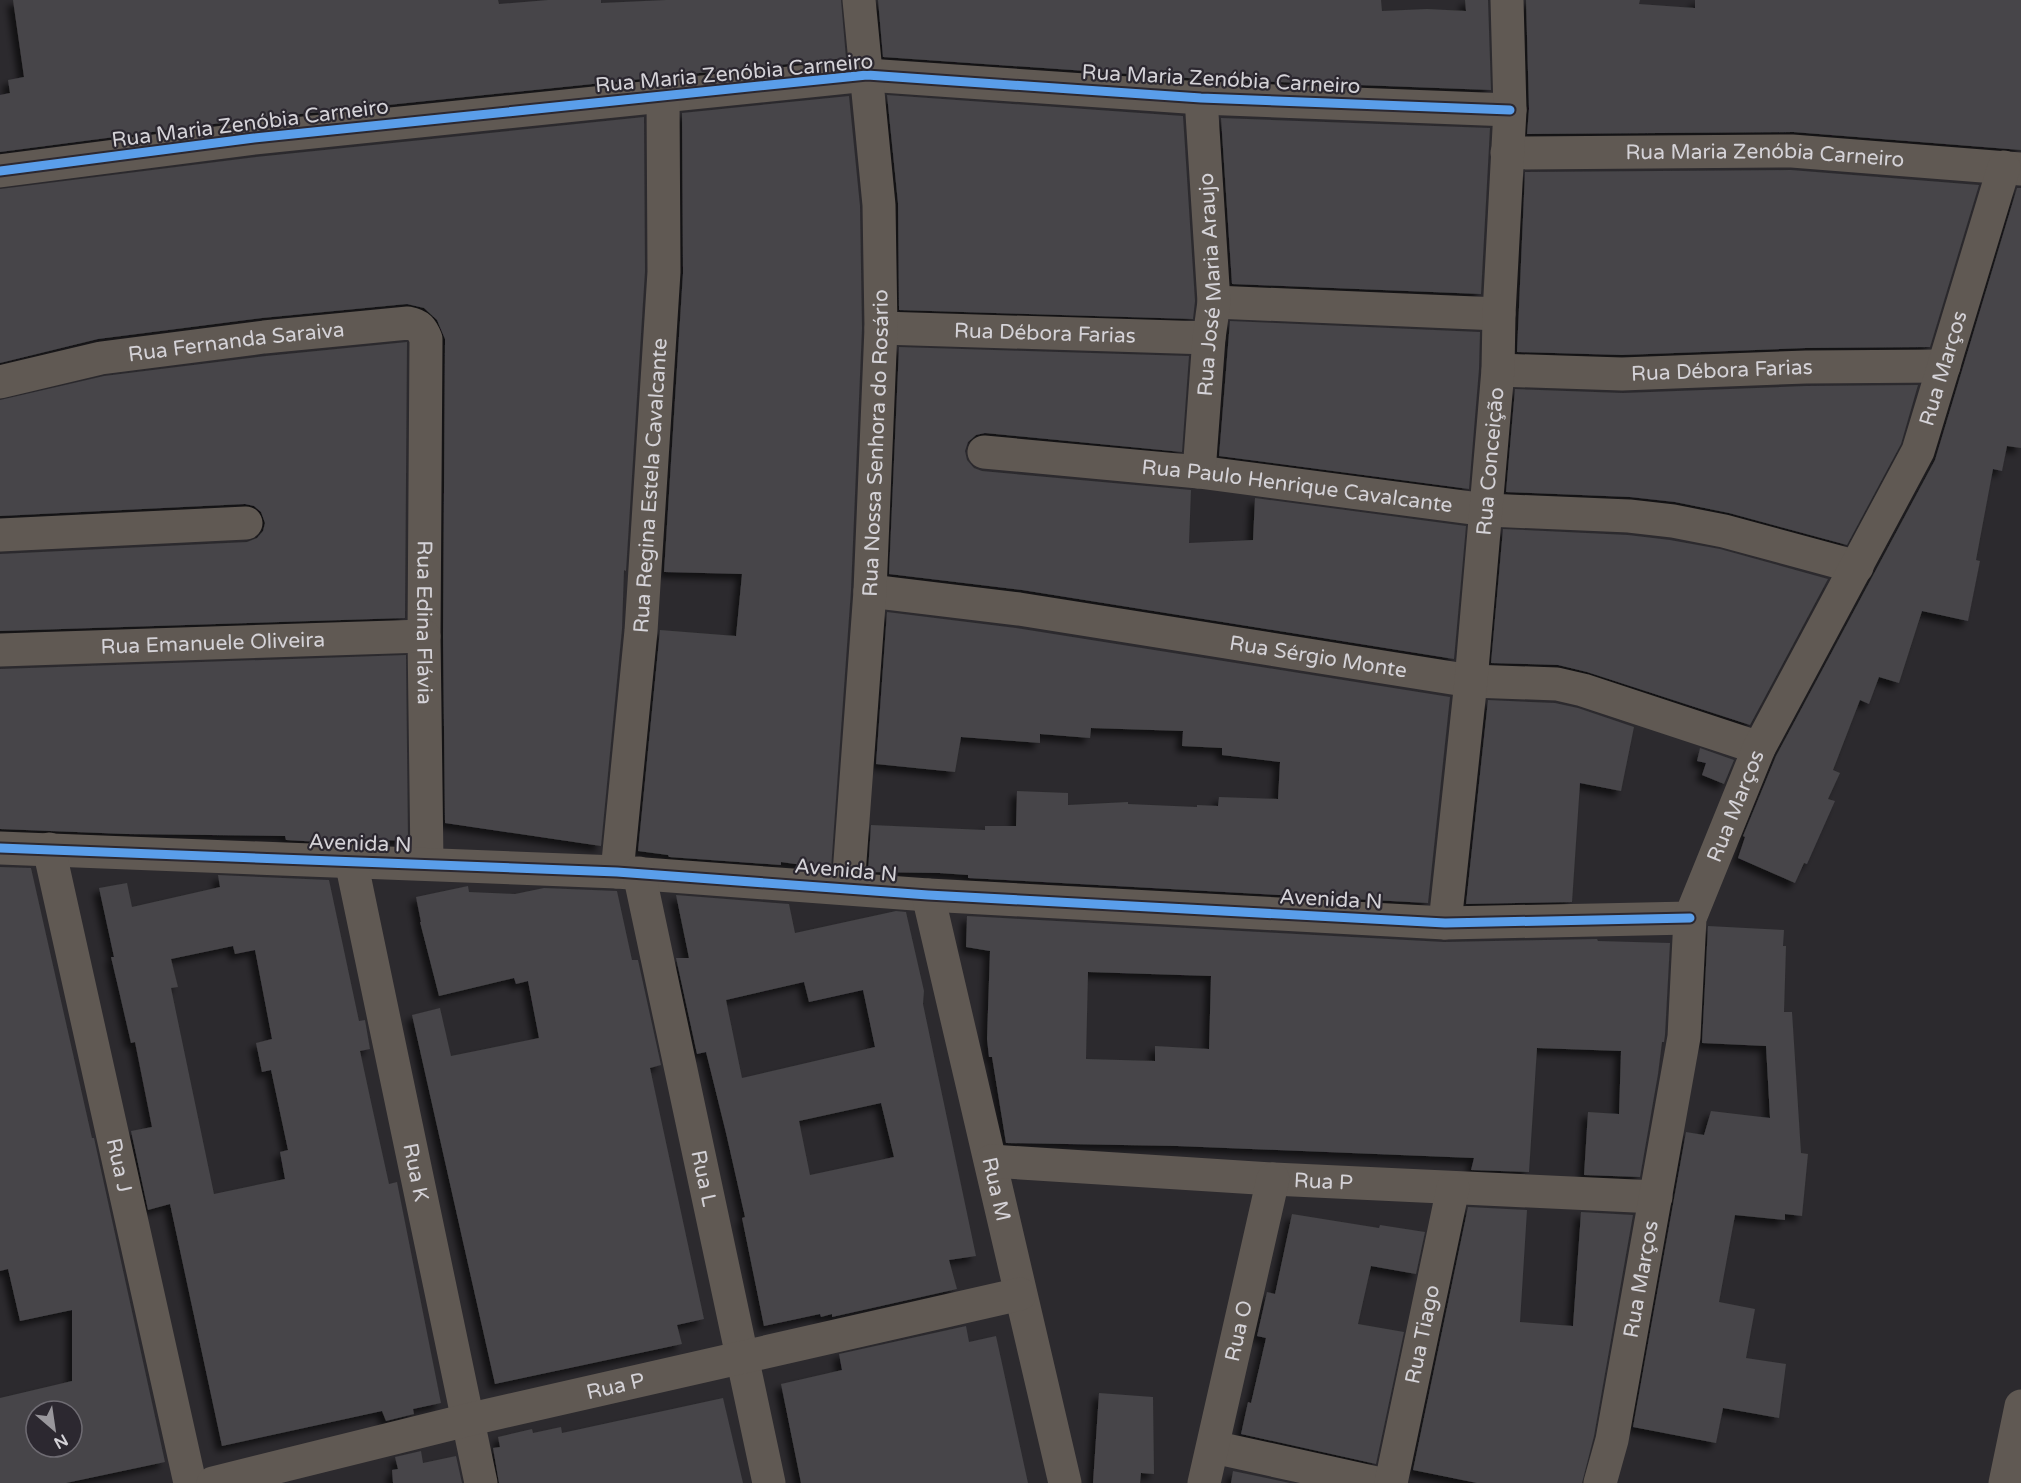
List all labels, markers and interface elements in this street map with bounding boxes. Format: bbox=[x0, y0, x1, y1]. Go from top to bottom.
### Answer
street label: Rua Maria Zenóbia Carneiro bbox=[594, 49, 874, 98]
street label: Rua Maria Zenóbia Carneiro bbox=[1081, 60, 1361, 99]
street label: Rua Maria Zenóbia Carneiro bbox=[110, 94, 390, 153]
street label: Rua Maria Zenóbia Carneiro bbox=[1625, 139, 1905, 173]
street label: Rua José Maria Araujo bbox=[1193, 172, 1227, 397]
street label: Rua Nossa Senhora do Rosário bbox=[858, 289, 894, 597]
street label: Rua Marços bbox=[1914, 308, 1973, 429]
street label: Rua Fernanda Saraiva bbox=[127, 317, 345, 367]
street label: Rua Débora Farias bbox=[954, 318, 1136, 349]
street label: Rua Regina Estela Cavalcante bbox=[629, 337, 673, 634]
street label: Rua Débora Farias bbox=[1631, 355, 1813, 387]
street label: Rua Conceição bbox=[1472, 386, 1509, 537]
street label: Rua Paulo Henrique Cavalcante bbox=[1141, 455, 1454, 518]
street label: Rua Edina Flávia bbox=[411, 540, 437, 705]
street label: Rua Emanuele Oliveira bbox=[100, 627, 326, 660]
street label: Rua Sérgio Monte bbox=[1227, 631, 1409, 684]
street label: Rua Marços bbox=[1702, 746, 1770, 866]
street label: Avenida N bbox=[308, 829, 412, 858]
street label: Avenida N bbox=[793, 854, 898, 887]
street label: Avenida N bbox=[1279, 884, 1383, 915]
street label: Rua J bbox=[101, 1136, 137, 1195]
street label: Rua K bbox=[397, 1141, 434, 1204]
street label: Rua L bbox=[685, 1148, 722, 1209]
street label: Rua M bbox=[976, 1155, 1016, 1224]
street label: Rua P bbox=[1293, 1168, 1353, 1196]
street label: Rua Marços bbox=[1618, 1219, 1664, 1340]
street label: Rua Tiago bbox=[1400, 1282, 1445, 1386]
street label: Rua O bbox=[1220, 1298, 1258, 1364]
street label: Rua P bbox=[584, 1368, 647, 1405]
north arrow bbox=[24, 1399, 84, 1459]
text: N bbox=[50, 1429, 71, 1453]

